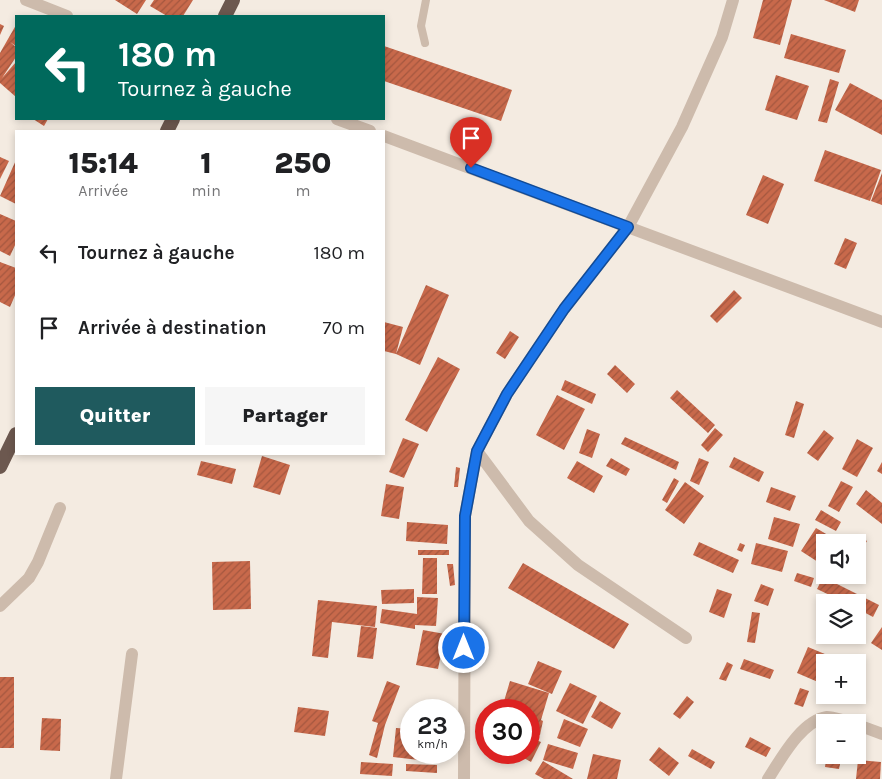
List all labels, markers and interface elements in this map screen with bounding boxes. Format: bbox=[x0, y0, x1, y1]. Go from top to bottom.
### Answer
text: 180 m bbox=[118, 34, 217, 75]
icon: left bbox=[35, 35, 100, 100]
text: Tournez à gauche bbox=[118, 76, 292, 102]
pin bbox=[450, 117, 492, 168]
icon: arrive bbox=[457, 124, 485, 152]
text: 15:14 bbox=[69, 145, 138, 181]
text: 1 bbox=[200, 145, 212, 181]
text: 250 bbox=[274, 145, 331, 181]
text: Arrivée bbox=[78, 181, 128, 200]
text: min bbox=[191, 181, 221, 200]
text: m bbox=[295, 181, 310, 200]
icon: left bbox=[35, 239, 63, 267]
text: Tournez à gauche bbox=[78, 242, 235, 264]
text: 180 m bbox=[313, 242, 365, 264]
icon: arrive bbox=[35, 314, 63, 342]
text: Arrivée à destination bbox=[78, 317, 267, 339]
text: 70 m bbox=[323, 317, 365, 339]
button: Quitter bbox=[35, 387, 195, 445]
button: Partager bbox=[205, 387, 365, 445]
map controls bbox=[816, 534, 866, 764]
button: sound bbox=[816, 534, 866, 584]
button: layers bbox=[816, 594, 866, 644]
position arrow bbox=[437, 621, 489, 673]
button: + bbox=[816, 654, 866, 704]
speed limit sign: 30 bbox=[475, 699, 540, 764]
text: 23 bbox=[417, 711, 448, 740]
button: − bbox=[816, 714, 866, 764]
text: km/h bbox=[417, 737, 448, 751]

